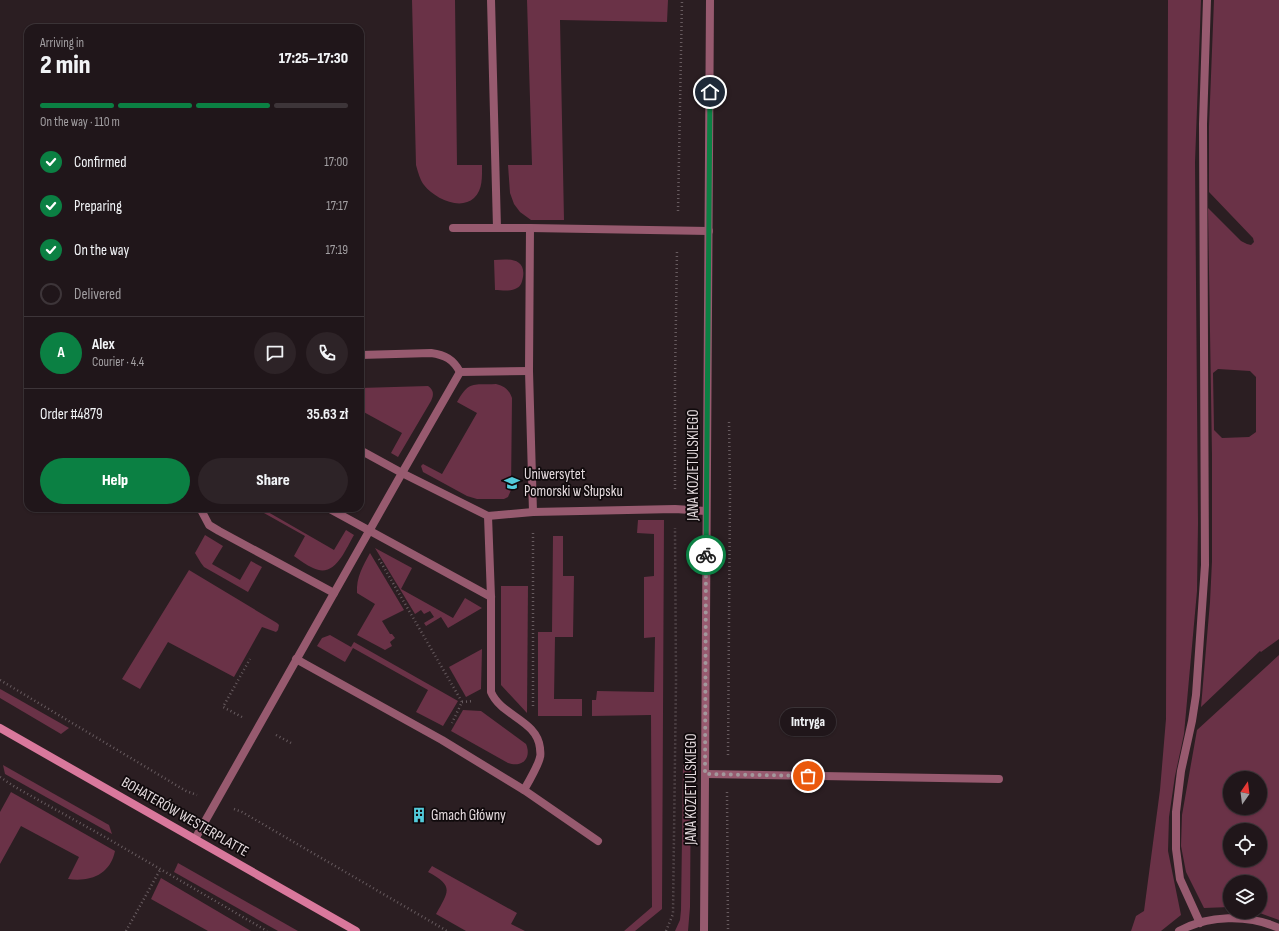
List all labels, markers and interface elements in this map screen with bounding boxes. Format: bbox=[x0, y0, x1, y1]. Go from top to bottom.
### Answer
text: Arriving in bbox=[40, 35, 84, 51]
text: 17:25–17:30 bbox=[279, 49, 348, 68]
text: 2 min bbox=[40, 50, 90, 81]
pin bbox=[693, 75, 727, 109]
icon: home bbox=[699, 81, 721, 103]
text: On the way · 110 m bbox=[40, 114, 120, 130]
icon: check bbox=[40, 151, 62, 173]
text: Confirmed bbox=[74, 153, 127, 172]
text: 17:00 bbox=[324, 154, 348, 170]
icon: check bbox=[40, 195, 62, 217]
text: Preparing bbox=[74, 197, 122, 216]
text: 17:17 bbox=[326, 198, 348, 214]
icon: check bbox=[40, 239, 62, 261]
text: On the way bbox=[74, 241, 129, 260]
text: 17:19 bbox=[326, 242, 348, 258]
text: Delivered bbox=[74, 285, 121, 304]
button: chat bbox=[254, 332, 296, 374]
button: phone bbox=[306, 332, 348, 374]
text: Alex bbox=[92, 335, 115, 354]
text: A bbox=[57, 343, 65, 362]
text: Courier · 4.4 bbox=[92, 354, 144, 370]
text: Order #4879 bbox=[40, 405, 103, 424]
text: 35.63 zł bbox=[307, 405, 348, 424]
street label: JANA KOZIETULSKIEGO bbox=[684, 409, 703, 522]
button: Help bbox=[40, 458, 190, 504]
button: Share bbox=[198, 458, 348, 504]
place label: Uniwersytet Pomorski w Słupsku bbox=[524, 465, 623, 501]
school or university icon: Uniwersytet Pomorski w Słupsku bbox=[503, 474, 521, 492]
courier bbox=[686, 535, 726, 575]
icon: bike bbox=[695, 544, 717, 566]
callout: Intryga bbox=[780, 708, 836, 736]
text: Intryga bbox=[791, 714, 825, 730]
street label: JANA KOZIETULSKIEGO bbox=[682, 733, 701, 846]
pin bbox=[791, 759, 825, 793]
icon: bag bbox=[797, 765, 819, 787]
north arrow bbox=[1223, 771, 1267, 815]
map controls bbox=[1223, 771, 1267, 919]
street label: BOHATERÓW WESTERPLATTE bbox=[118, 773, 252, 861]
building icon: Gmach Główny bbox=[410, 806, 428, 824]
place label: Gmach Główny bbox=[431, 806, 506, 825]
button: locate bbox=[1223, 823, 1267, 867]
button: layers bbox=[1223, 875, 1267, 919]

